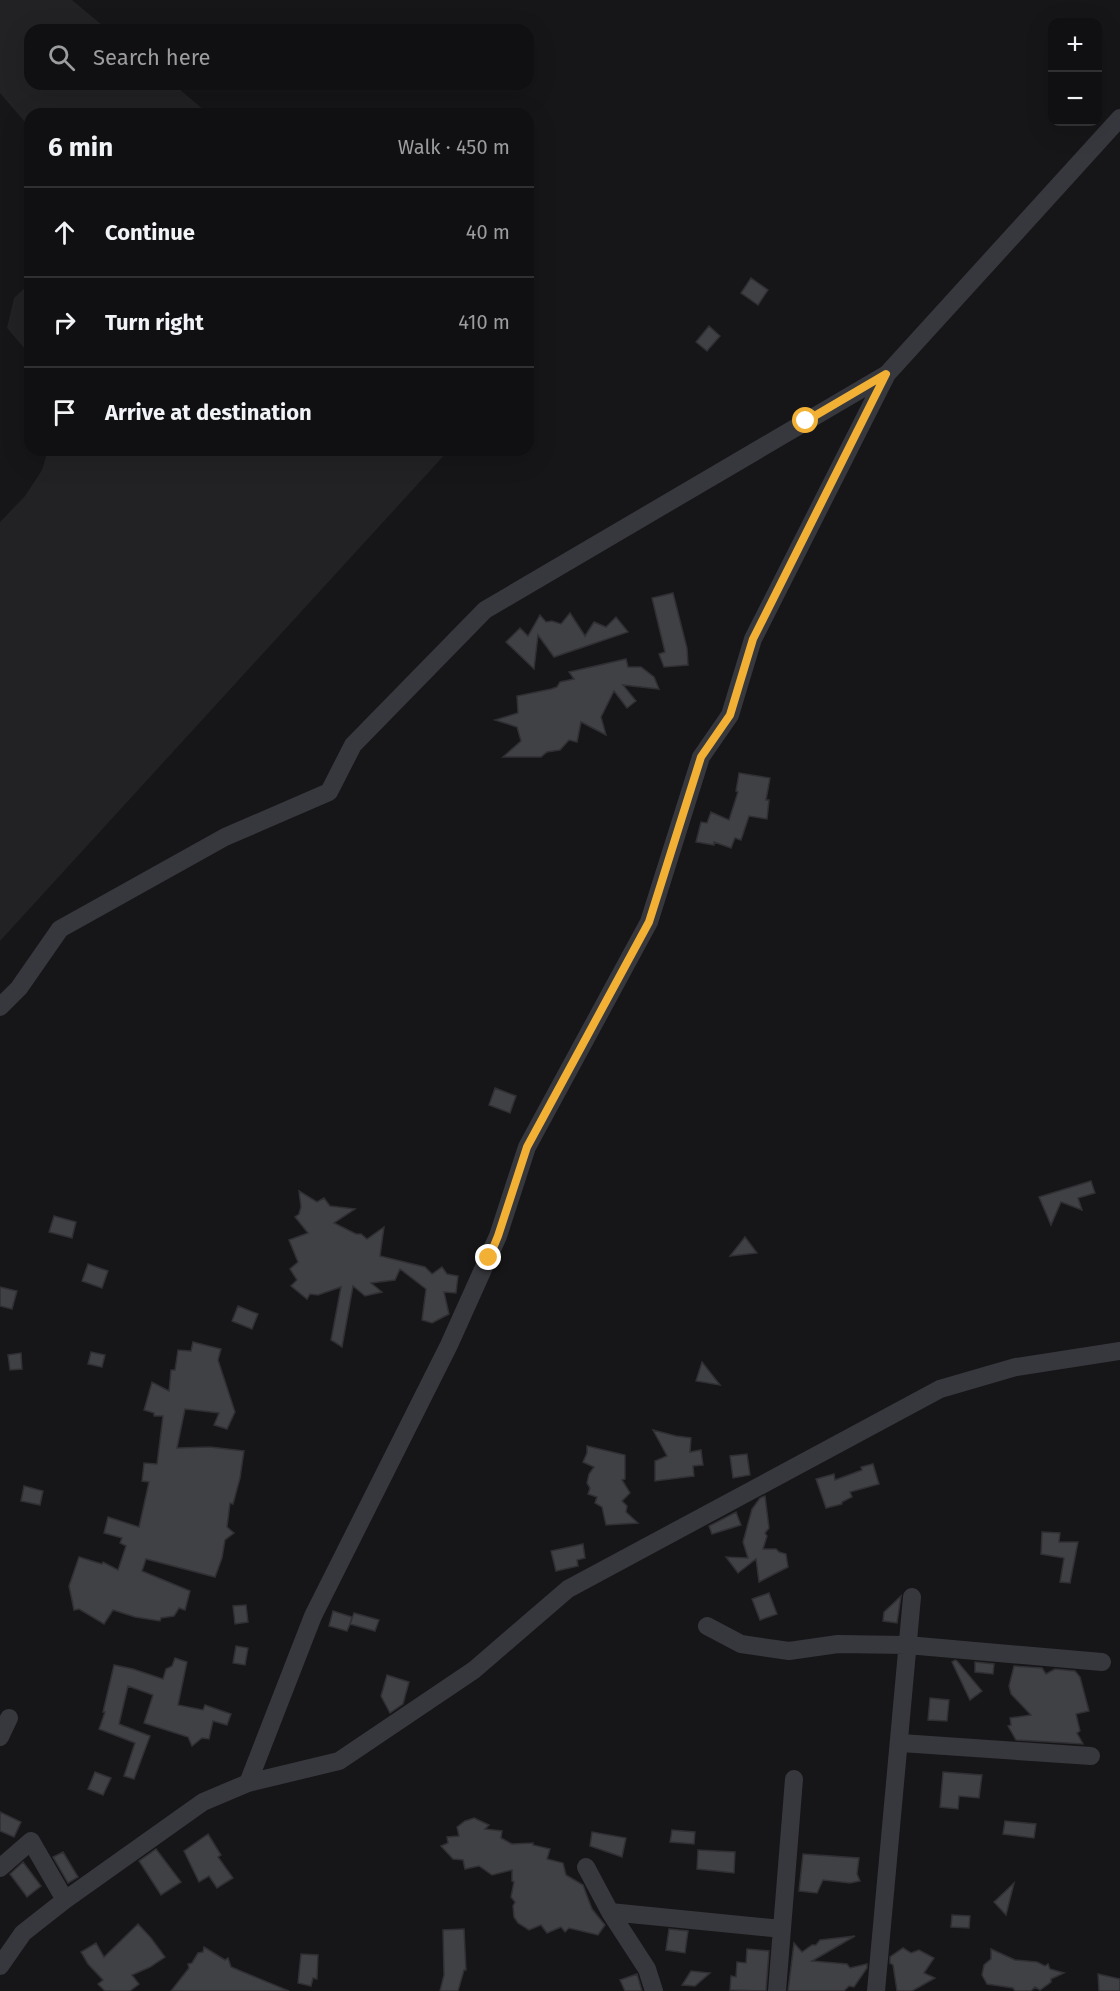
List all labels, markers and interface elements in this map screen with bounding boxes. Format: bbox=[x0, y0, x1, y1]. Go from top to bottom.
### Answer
map controls bbox=[1048, 18, 1102, 126]
button: + bbox=[1048, 18, 1102, 72]
search box bbox=[24, 24, 534, 90]
icon: search bbox=[45, 41, 78, 74]
text: Search here bbox=[93, 44, 211, 71]
button: − bbox=[1048, 72, 1102, 126]
text: 6 min bbox=[48, 132, 113, 163]
text: Walk · 450 m bbox=[398, 135, 510, 159]
icon: ahead bbox=[48, 216, 81, 249]
text: Continue bbox=[105, 219, 195, 246]
text: 40 m bbox=[466, 220, 510, 244]
icon: right bbox=[48, 306, 81, 339]
text: Turn right bbox=[105, 309, 204, 336]
text: 410 m bbox=[458, 310, 510, 334]
icon: arrive bbox=[48, 396, 81, 429]
text: Arrive at destination bbox=[105, 399, 312, 426]
route start bbox=[792, 407, 818, 433]
route end bbox=[475, 1244, 501, 1270]

